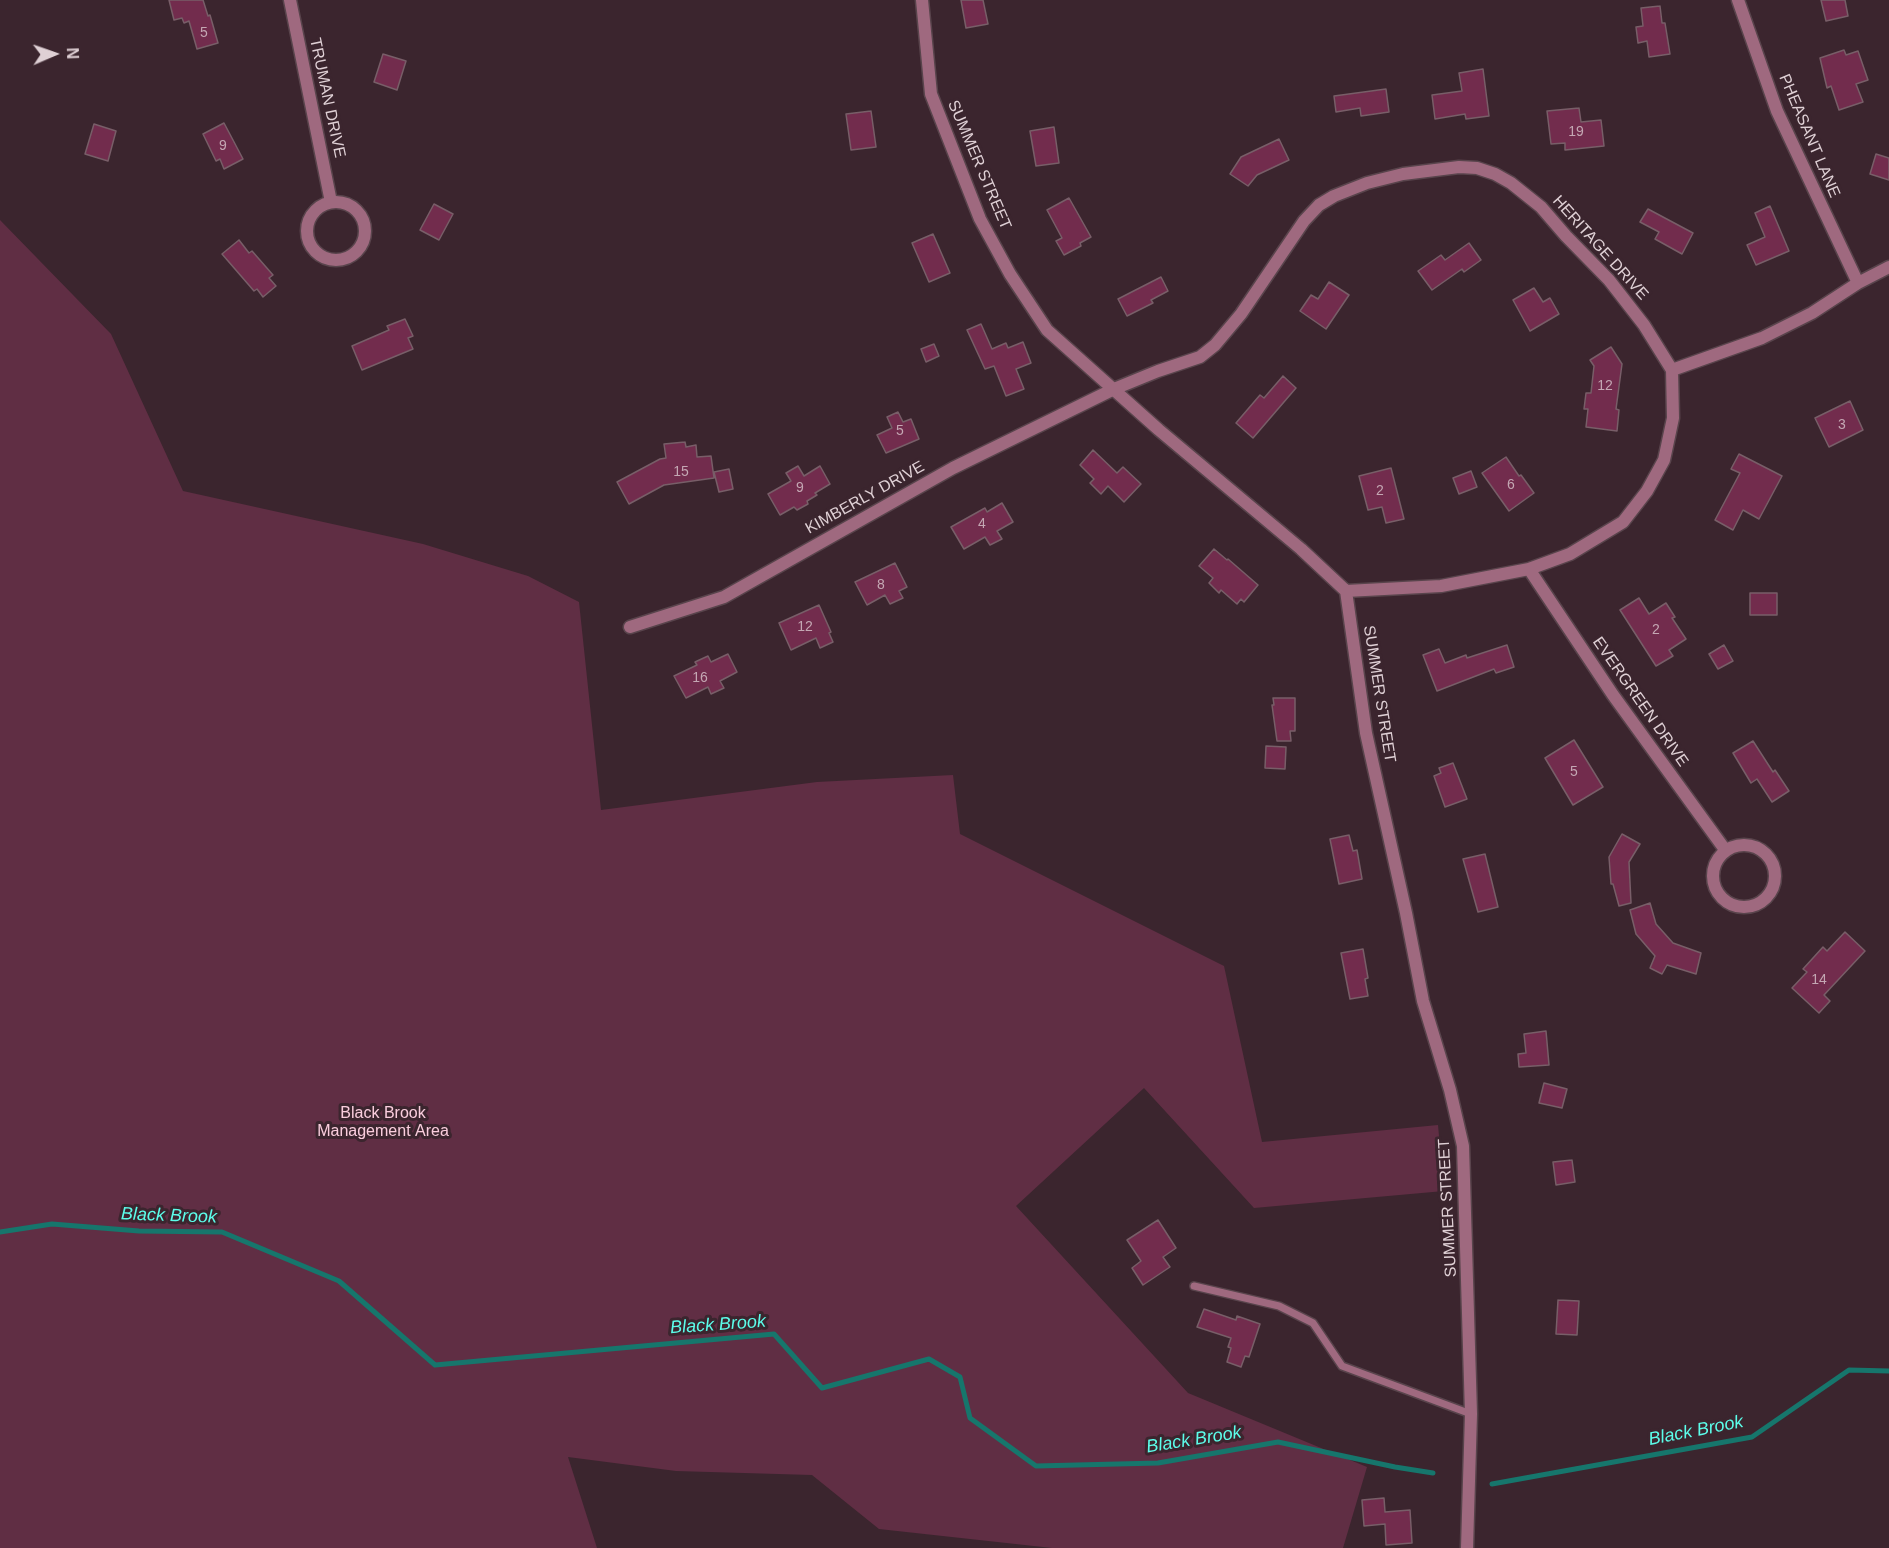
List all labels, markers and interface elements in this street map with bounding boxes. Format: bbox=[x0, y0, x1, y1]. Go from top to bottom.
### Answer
north arrow bbox=[24, 24, 84, 84]
house number: 5 bbox=[200, 25, 208, 41]
street label: TRUMAN DRIVE bbox=[305, 36, 349, 160]
text: N bbox=[64, 47, 81, 59]
street label: PHEASANT LANE bbox=[1774, 71, 1844, 201]
street label: SUMMER STREET bbox=[943, 97, 1015, 233]
house number: 19 bbox=[1568, 124, 1584, 140]
house number: 9 bbox=[219, 138, 227, 154]
street label: HERITAGE DRIVE bbox=[1548, 192, 1652, 304]
house number: 12 bbox=[1597, 378, 1613, 394]
house number: 3 bbox=[1838, 417, 1846, 433]
house number: 5 bbox=[896, 423, 904, 439]
street label: KIMBERLY DRIVE bbox=[802, 457, 928, 539]
house number: 15 bbox=[673, 464, 689, 480]
house number: 6 bbox=[1507, 477, 1515, 493]
house number: 9 bbox=[796, 480, 804, 496]
house number: 2 bbox=[1376, 483, 1384, 499]
house number: 4 bbox=[978, 516, 986, 532]
house number: 8 bbox=[877, 577, 885, 593]
house number: 12 bbox=[797, 619, 813, 635]
house number: 2 bbox=[1652, 622, 1660, 638]
street label: SUMMER STREET bbox=[1359, 624, 1399, 764]
street label: EVERGREEN DRIVE bbox=[1588, 633, 1692, 771]
house number: 16 bbox=[692, 670, 708, 686]
house number: 5 bbox=[1570, 764, 1578, 780]
house number: 14 bbox=[1811, 972, 1827, 988]
park label: Black Brook Management Area bbox=[317, 1104, 449, 1142]
street label: SUMMER STREET bbox=[1435, 1138, 1461, 1278]
water label: Black Brook bbox=[121, 1204, 217, 1228]
water label: Black Brook bbox=[669, 1311, 767, 1339]
water label: Black Brook bbox=[1647, 1411, 1745, 1451]
water label: Black Brook bbox=[1145, 1422, 1243, 1458]

